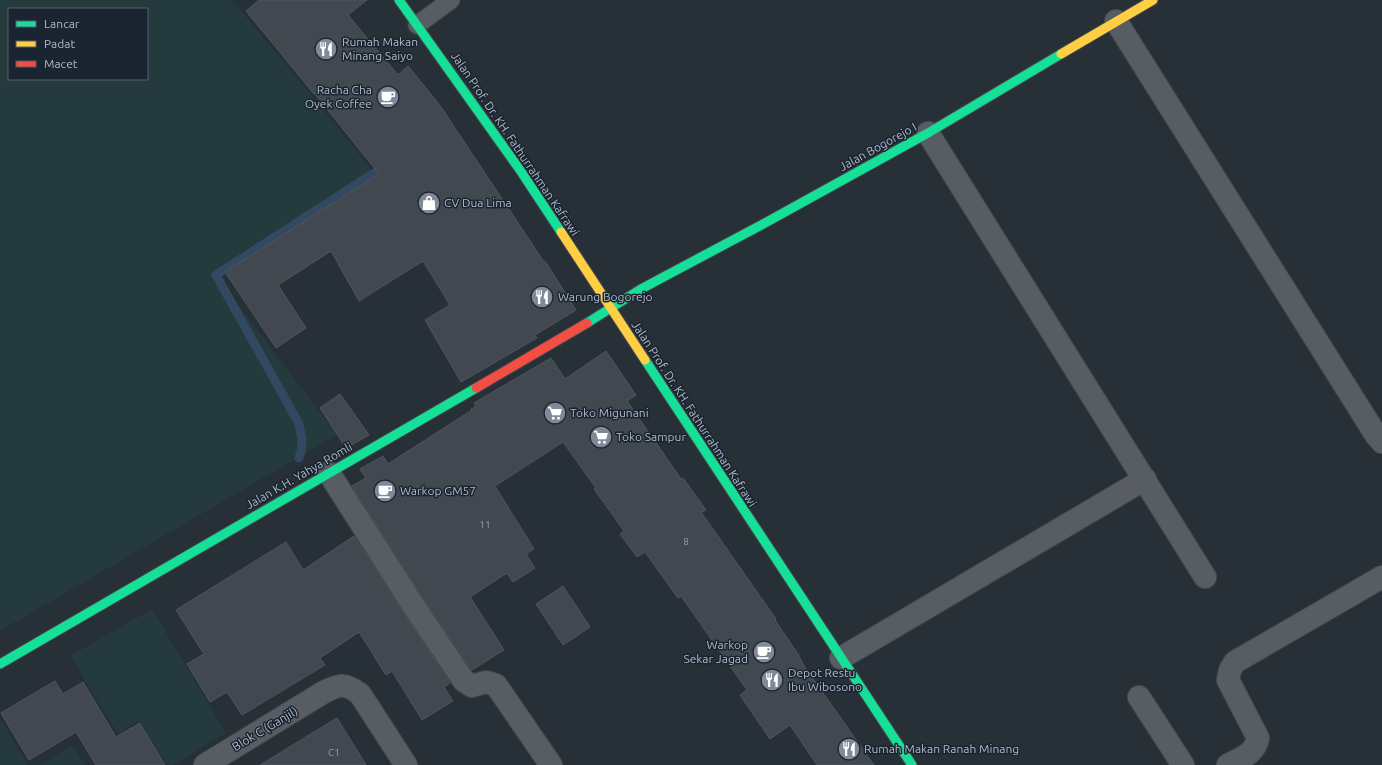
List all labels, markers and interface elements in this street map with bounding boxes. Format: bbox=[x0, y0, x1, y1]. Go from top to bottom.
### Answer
legend bbox=[8, 8, 148, 80]
text: Lancar bbox=[44, 17, 80, 30]
place label: Rumah Makan Minang Saiyo bbox=[342, 35, 418, 62]
restaurant icon: Rumah Makan Minang Saiyo bbox=[313, 36, 339, 62]
text: Padat bbox=[44, 37, 75, 50]
street label: Jalan Prof. Dr. KH. Fathurrahman Kafrawi bbox=[449, 49, 582, 238]
text: Macet bbox=[44, 57, 78, 70]
place label: Racha Cha Oyek Coffee bbox=[305, 83, 372, 110]
cafe icon: Racha Cha Oyek Coffee bbox=[375, 84, 401, 110]
street label: Jalan Bogorejo I bbox=[837, 120, 919, 173]
shop icon: CV Dua Lima bbox=[416, 190, 442, 216]
place label: CV Dua Lima bbox=[444, 196, 512, 209]
restaurant icon: Warung Bogorejo bbox=[529, 284, 555, 310]
place label: Warung Bogorejo bbox=[558, 290, 653, 303]
street label: Jalan Prof. Dr. KH. Fathurrahman Kafrawi bbox=[629, 318, 759, 509]
supermarket icon: Toko Migunani bbox=[542, 400, 568, 426]
place label: Toko Migunani bbox=[570, 406, 649, 419]
supermarket icon: Toko Sampur bbox=[588, 424, 614, 450]
place label: Toko Sampur bbox=[616, 430, 686, 443]
street label: Jalan K.H. Yahya Romli bbox=[243, 440, 354, 511]
cafe icon: Warkop GM57 bbox=[372, 478, 398, 504]
place label: Warkop GM57 bbox=[400, 484, 476, 497]
house number: 11 bbox=[479, 519, 491, 530]
house number: 8 bbox=[683, 536, 689, 547]
place label: Warkop Sekar Jagad bbox=[683, 638, 748, 665]
cafe icon: Warkop Sekar Jagad bbox=[751, 639, 777, 665]
place label: Depot Restu Ibu Wibosono bbox=[788, 666, 862, 693]
restaurant icon: Depot Restu Ibu Wibosono bbox=[759, 667, 785, 693]
street label: Blok C (Ganjil) bbox=[230, 704, 300, 754]
restaurant icon: Rumah Makan Ranah Minang bbox=[836, 736, 862, 762]
place label: Rumah Makan Ranah Minang bbox=[864, 742, 1019, 755]
house number: C1 bbox=[328, 747, 340, 758]

